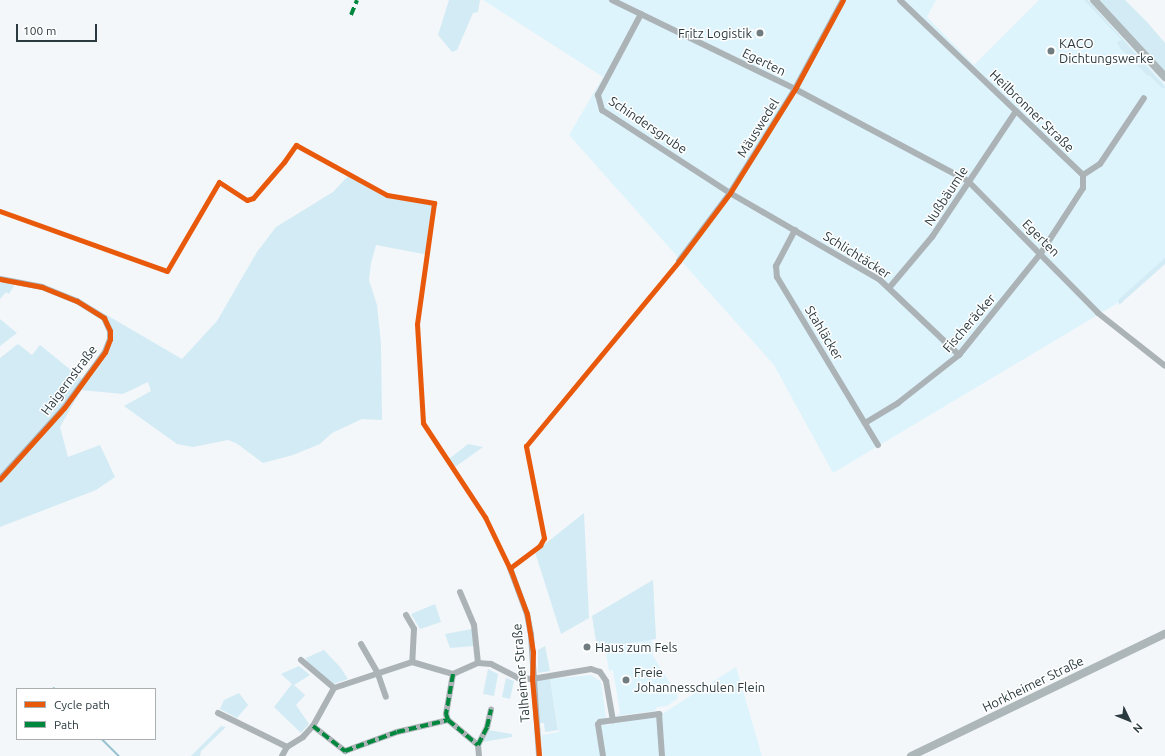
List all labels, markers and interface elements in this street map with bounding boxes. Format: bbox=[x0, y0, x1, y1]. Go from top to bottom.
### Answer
scale bar bbox=[18, 16, 99, 42]
text: 100 m bbox=[23, 24, 56, 37]
place label: Fritz Logistik bbox=[678, 25, 752, 41]
marker: Fritz Logistik bbox=[755, 28, 765, 38]
place label: KACO Dichtungswerke bbox=[1059, 36, 1154, 67]
street label: Egerten bbox=[740, 45, 788, 79]
marker: KACO Dichtungswerke bbox=[1046, 46, 1056, 56]
street label: Heilbronner Straße bbox=[987, 67, 1077, 155]
street label: Schindersgrube bbox=[606, 93, 690, 157]
street label: Mäuswedel bbox=[734, 96, 782, 160]
street label: Nußbäumle bbox=[921, 163, 971, 229]
street label: Egerten bbox=[1019, 216, 1063, 260]
street label: Schlichtäcker bbox=[820, 228, 894, 282]
street label: Fischeräcker bbox=[939, 291, 999, 355]
street label: Stahläcker bbox=[802, 303, 846, 363]
street label: Haigernstraße bbox=[38, 342, 100, 418]
street label: Talheimer Straße bbox=[509, 623, 533, 723]
place label: Haus zum Fels bbox=[595, 639, 677, 655]
marker: Haus zum Fels bbox=[582, 642, 592, 652]
street label: Horkheimer Straße bbox=[980, 653, 1086, 715]
place label: Freie Johannesschulen Flein bbox=[634, 665, 765, 696]
marker: Freie Johannesschulen Flein bbox=[621, 675, 631, 685]
legend bbox=[16, 688, 156, 740]
text: Cycle path bbox=[54, 698, 110, 711]
north arrow bbox=[1109, 700, 1149, 740]
text: Path bbox=[54, 718, 79, 731]
text: N bbox=[1131, 721, 1145, 735]

